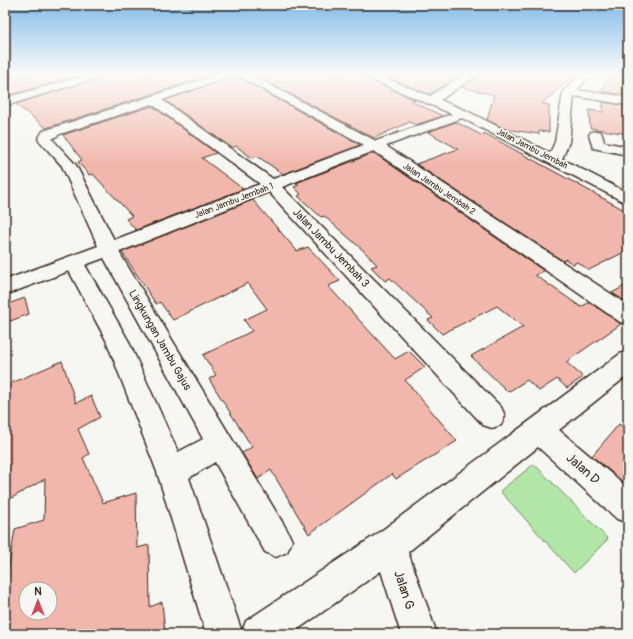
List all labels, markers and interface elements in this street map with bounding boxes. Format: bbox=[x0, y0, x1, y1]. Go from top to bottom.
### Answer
street label: Jalan Jambu Jembah bbox=[495, 126, 569, 172]
street label: Jalan Jambu Jembah 2 bbox=[401, 161, 477, 217]
street label: Jalan Jambu Jembah 1 bbox=[193, 181, 275, 221]
street label: Jalan Jambu Jembah 3 bbox=[290, 206, 372, 290]
street label: Lingkungan Jambu Gajus bbox=[126, 288, 194, 393]
street label: Jalan D bbox=[563, 450, 603, 488]
street label: Jalan G bbox=[390, 569, 418, 611]
north arrow bbox=[18, 581, 58, 621]
text: N bbox=[34, 585, 42, 598]

